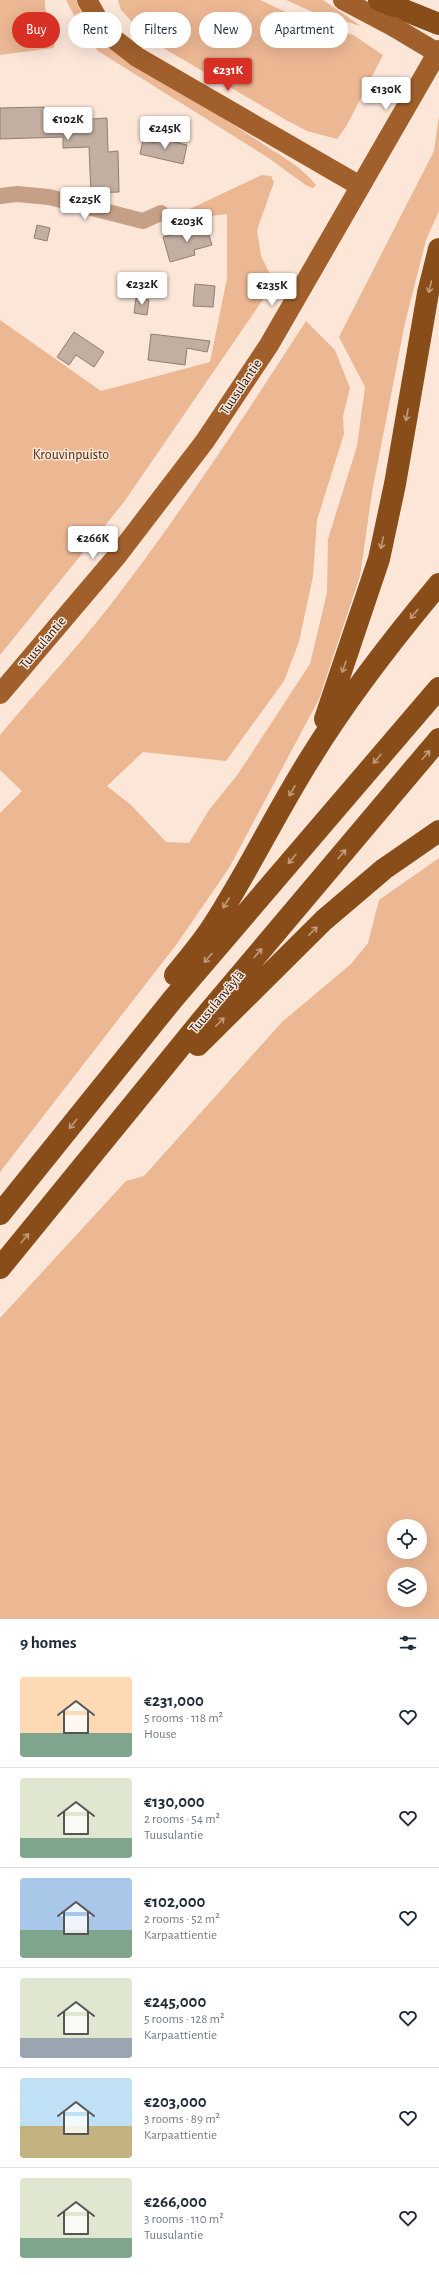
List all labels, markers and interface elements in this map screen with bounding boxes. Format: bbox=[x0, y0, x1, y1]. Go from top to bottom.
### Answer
chip: Buy bbox=[12, 12, 60, 48]
chip: Rent bbox=[68, 12, 122, 48]
chip: Filters bbox=[130, 12, 191, 48]
chip: New bbox=[199, 12, 252, 48]
chip: Apartment bbox=[260, 12, 348, 48]
pin: €231K bbox=[200, 58, 256, 92]
text: €231K bbox=[213, 64, 243, 77]
pin: €130K bbox=[358, 77, 414, 111]
text: €130K bbox=[371, 83, 401, 96]
pin: €102K bbox=[40, 107, 96, 141]
text: €102K bbox=[52, 113, 84, 126]
pin: €245K bbox=[137, 116, 193, 150]
text: €245K bbox=[149, 122, 181, 135]
pin: €225K bbox=[57, 187, 113, 221]
text: €225K bbox=[69, 193, 101, 206]
pin: €203K bbox=[159, 209, 215, 243]
text: €203K bbox=[171, 215, 203, 228]
pin: €232K bbox=[114, 272, 170, 306]
pin: €235K bbox=[244, 273, 300, 307]
text: €232K bbox=[126, 278, 158, 291]
text: €235K bbox=[256, 279, 288, 292]
one-way arrow bbox=[425, 280, 433, 293]
street label: Tuusulantie bbox=[217, 357, 265, 417]
one-way arrow bbox=[403, 408, 411, 421]
park label: Krouvinpuisto bbox=[33, 448, 109, 462]
pin: €266K bbox=[65, 526, 121, 560]
text: €266K bbox=[77, 532, 109, 545]
one-way arrow bbox=[378, 536, 386, 549]
one-way arrow bbox=[409, 608, 418, 619]
street label: Tuusulantie bbox=[17, 614, 69, 672]
one-way arrow bbox=[339, 660, 347, 672]
one-way arrow bbox=[421, 749, 430, 760]
one-way arrow bbox=[372, 754, 381, 765]
one-way arrow bbox=[287, 785, 295, 797]
one-way arrow bbox=[337, 849, 346, 859]
one-way arrow bbox=[288, 853, 297, 864]
one-way arrow bbox=[222, 897, 230, 909]
one-way arrow bbox=[308, 926, 318, 936]
one-way arrow bbox=[253, 948, 262, 959]
one-way arrow bbox=[204, 952, 213, 963]
street label: Tuusulanväylä bbox=[187, 968, 247, 1036]
one-way arrow bbox=[215, 1017, 225, 1027]
one-way arrow bbox=[69, 1118, 78, 1129]
one-way arrow bbox=[20, 1233, 29, 1244]
map controls bbox=[387, 1519, 427, 1607]
button: locate bbox=[387, 1519, 427, 1559]
button: layers bbox=[387, 1567, 427, 1607]
icon: filters bbox=[397, 1632, 419, 1654]
text: 9 homes bbox=[20, 1634, 76, 1651]
text: €231,000 bbox=[144, 1692, 204, 1709]
icon: home bbox=[52, 1693, 100, 1741]
icon: heart bbox=[397, 1706, 419, 1728]
text: 5 rooms · 118 m² bbox=[144, 1712, 223, 1725]
text: House bbox=[144, 1728, 176, 1741]
text: €130,000 bbox=[144, 1793, 205, 1810]
icon: home bbox=[52, 1794, 100, 1842]
icon: heart bbox=[397, 1807, 419, 1829]
text: 2 rooms · 54 m² bbox=[144, 1813, 220, 1826]
text: Tuusulantie bbox=[144, 1829, 203, 1842]
text: €102,000 bbox=[144, 1893, 205, 1910]
icon: home bbox=[52, 1894, 100, 1942]
icon: heart bbox=[397, 1907, 419, 1929]
text: 2 rooms · 52 m² bbox=[144, 1913, 220, 1926]
text: Karpaattientie bbox=[144, 1929, 217, 1942]
text: €245,000 bbox=[144, 1993, 206, 2010]
icon: home bbox=[52, 1994, 100, 2042]
icon: heart bbox=[397, 2007, 419, 2029]
text: 5 rooms · 128 m² bbox=[144, 2013, 225, 2026]
text: Karpaattientie bbox=[144, 2029, 217, 2042]
text: €203,000 bbox=[144, 2093, 207, 2110]
icon: home bbox=[52, 2094, 100, 2142]
icon: heart bbox=[397, 2107, 419, 2129]
text: 3 rooms · 89 m² bbox=[144, 2113, 220, 2126]
text: Karpaattientie bbox=[144, 2129, 217, 2142]
text: €266,000 bbox=[144, 2193, 207, 2210]
icon: home bbox=[52, 2194, 100, 2242]
icon: heart bbox=[397, 2207, 419, 2229]
text: 3 rooms · 110 m² bbox=[144, 2213, 224, 2226]
text: Tuusulantie bbox=[144, 2229, 203, 2242]

